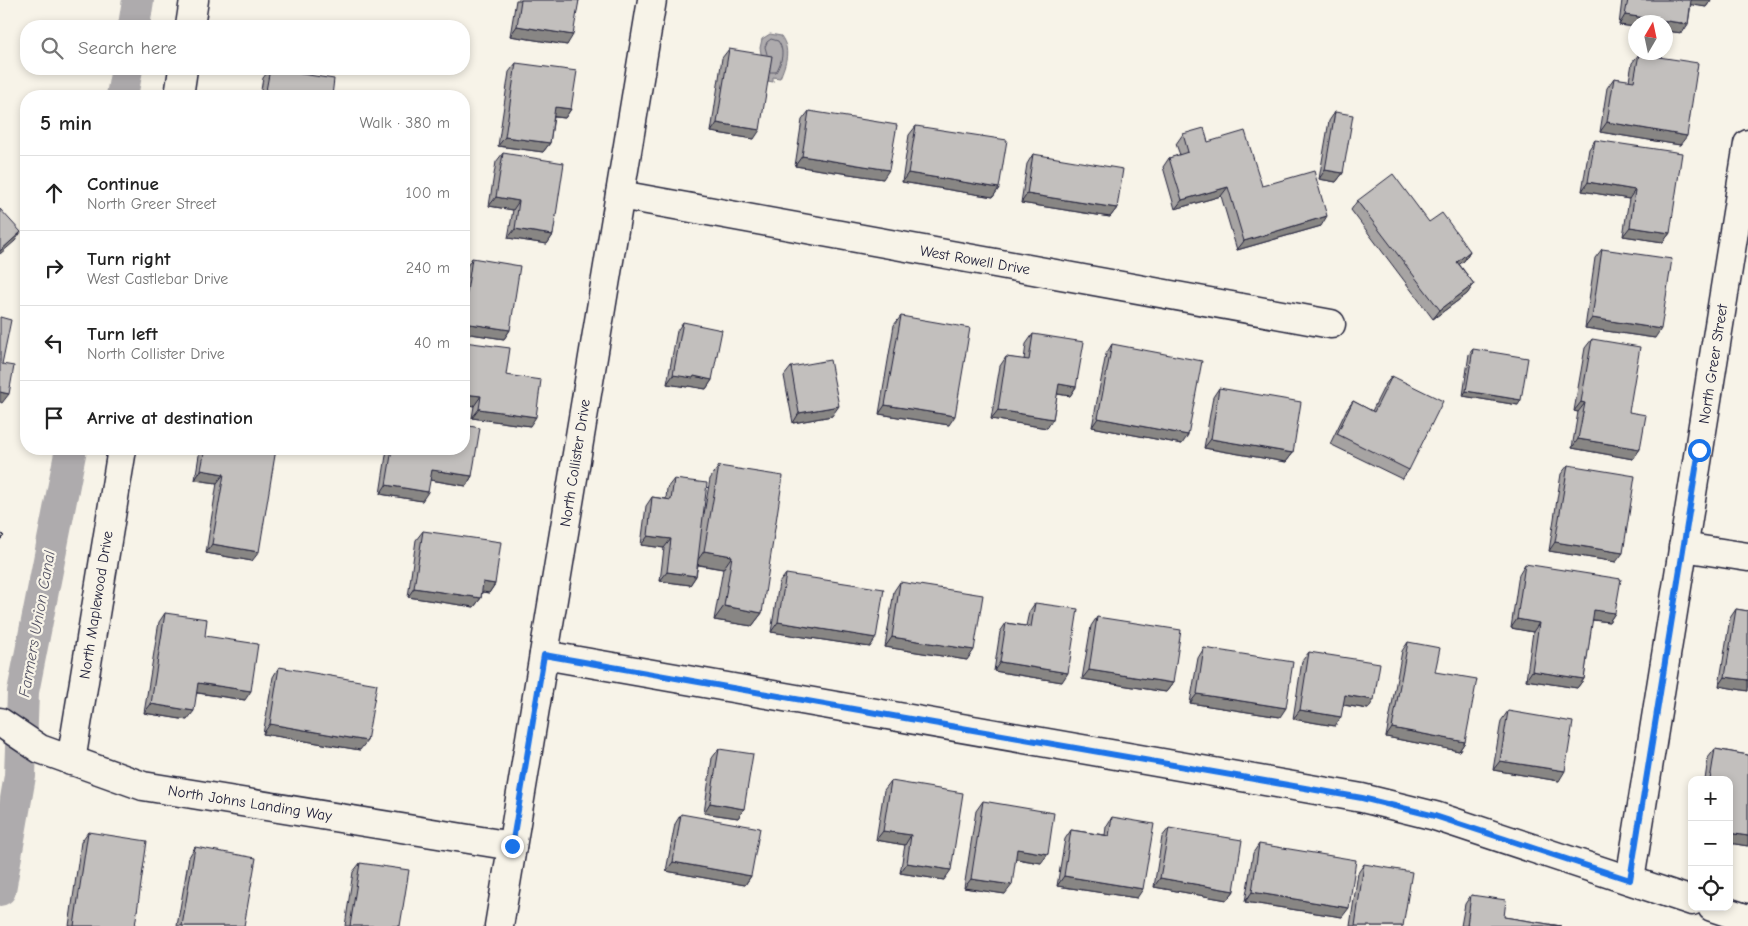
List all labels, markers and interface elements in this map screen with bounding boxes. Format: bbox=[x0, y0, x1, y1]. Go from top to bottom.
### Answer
north arrow bbox=[1628, 15, 1673, 60]
search box bbox=[20, 20, 470, 75]
icon: search bbox=[38, 34, 66, 62]
text: Search here bbox=[78, 37, 177, 59]
text: 5 min bbox=[40, 111, 92, 135]
text: Walk · 380 m bbox=[360, 114, 450, 132]
text: Continue bbox=[87, 173, 159, 195]
icon: ahead bbox=[40, 179, 68, 207]
text: 100 m bbox=[406, 184, 450, 202]
text: North Greer Street bbox=[87, 195, 216, 213]
street label: West Rowell Drive bbox=[918, 241, 1032, 279]
text: Turn right bbox=[87, 248, 171, 270]
icon: right bbox=[40, 254, 68, 282]
text: 240 m bbox=[406, 259, 450, 277]
text: West Castlebar Drive bbox=[87, 270, 228, 288]
street label: North Greer Street bbox=[1695, 302, 1731, 425]
text: Turn left bbox=[87, 323, 158, 345]
icon: left bbox=[40, 329, 68, 357]
text: 40 m bbox=[414, 334, 450, 352]
text: North Collister Drive bbox=[87, 345, 225, 363]
street label: North Collister Drive bbox=[556, 397, 594, 528]
icon: arrive bbox=[40, 404, 68, 432]
text: Arrive at destination bbox=[87, 407, 253, 429]
route start bbox=[1688, 439, 1711, 462]
street label: North Maplewood Drive bbox=[75, 529, 117, 680]
water label: Farmers Union Canal bbox=[15, 549, 59, 699]
map controls bbox=[1688, 776, 1733, 911]
button: + bbox=[1688, 776, 1733, 821]
street label: North Johns Landing Way bbox=[167, 781, 334, 825]
button: − bbox=[1688, 821, 1733, 866]
route end bbox=[501, 835, 524, 858]
button: locate bbox=[1688, 866, 1733, 911]

